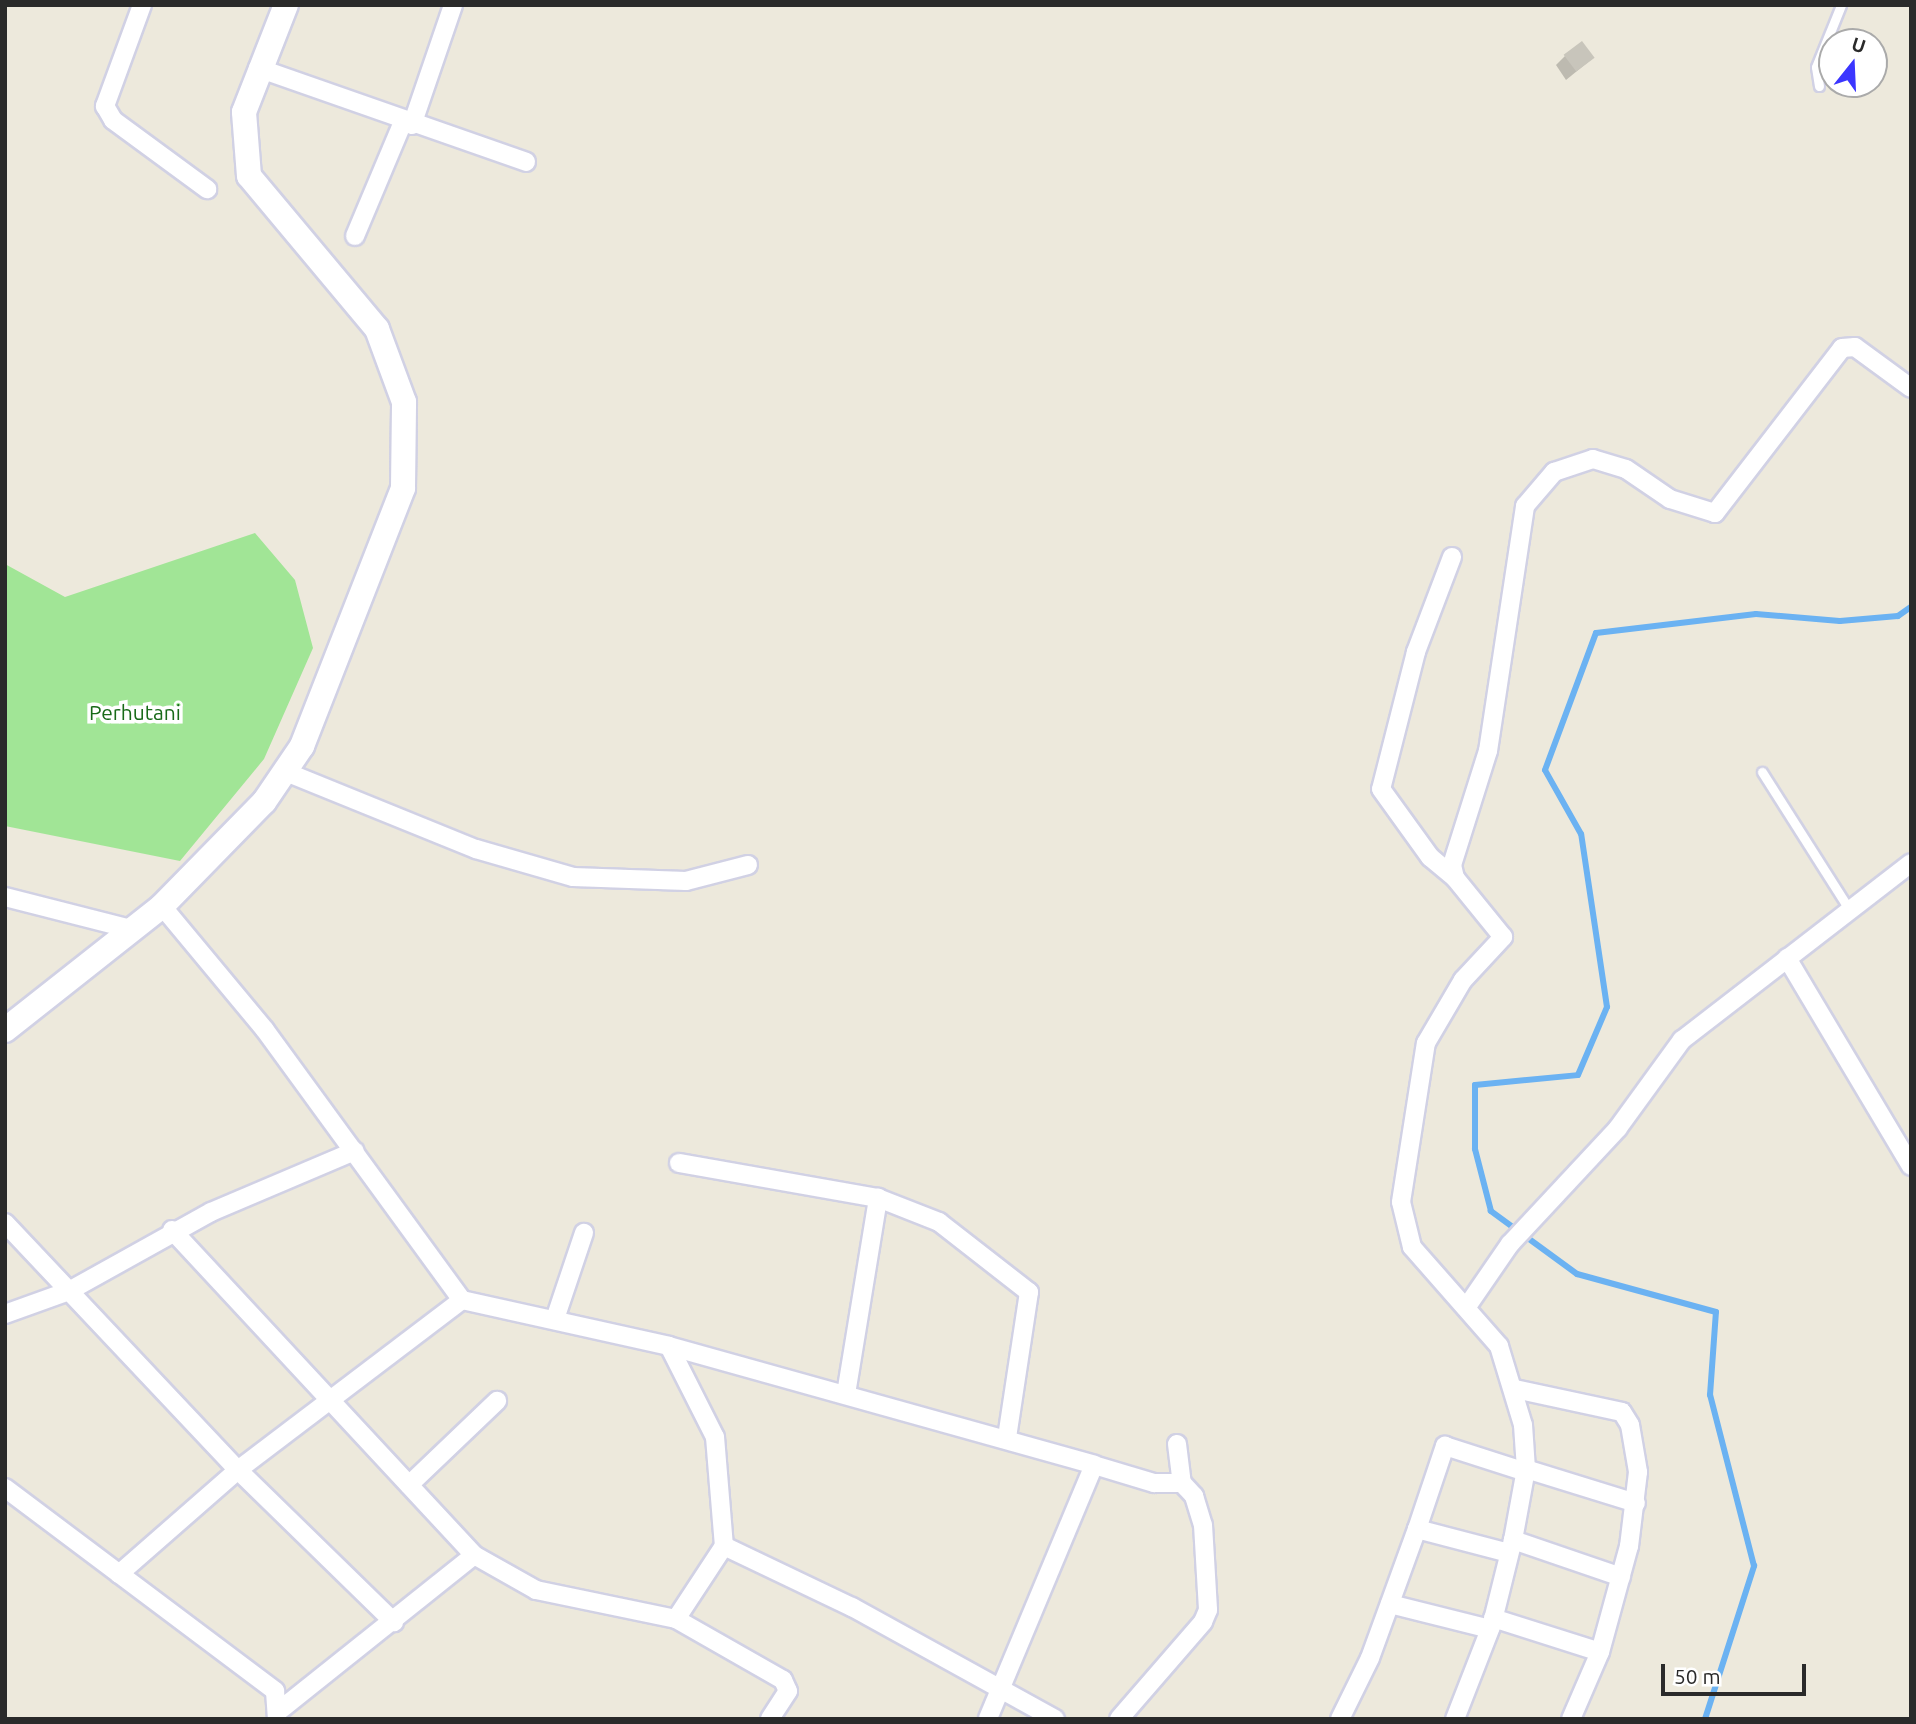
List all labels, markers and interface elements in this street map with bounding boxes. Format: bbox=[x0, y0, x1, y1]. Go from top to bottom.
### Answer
north arrow bbox=[1818, 28, 1888, 98]
text: U bbox=[1849, 32, 1869, 57]
park label: Perhutani bbox=[89, 699, 181, 725]
scale bar bbox=[1664, 1650, 1809, 1694]
text: 50 m bbox=[1674, 1664, 1721, 1688]

